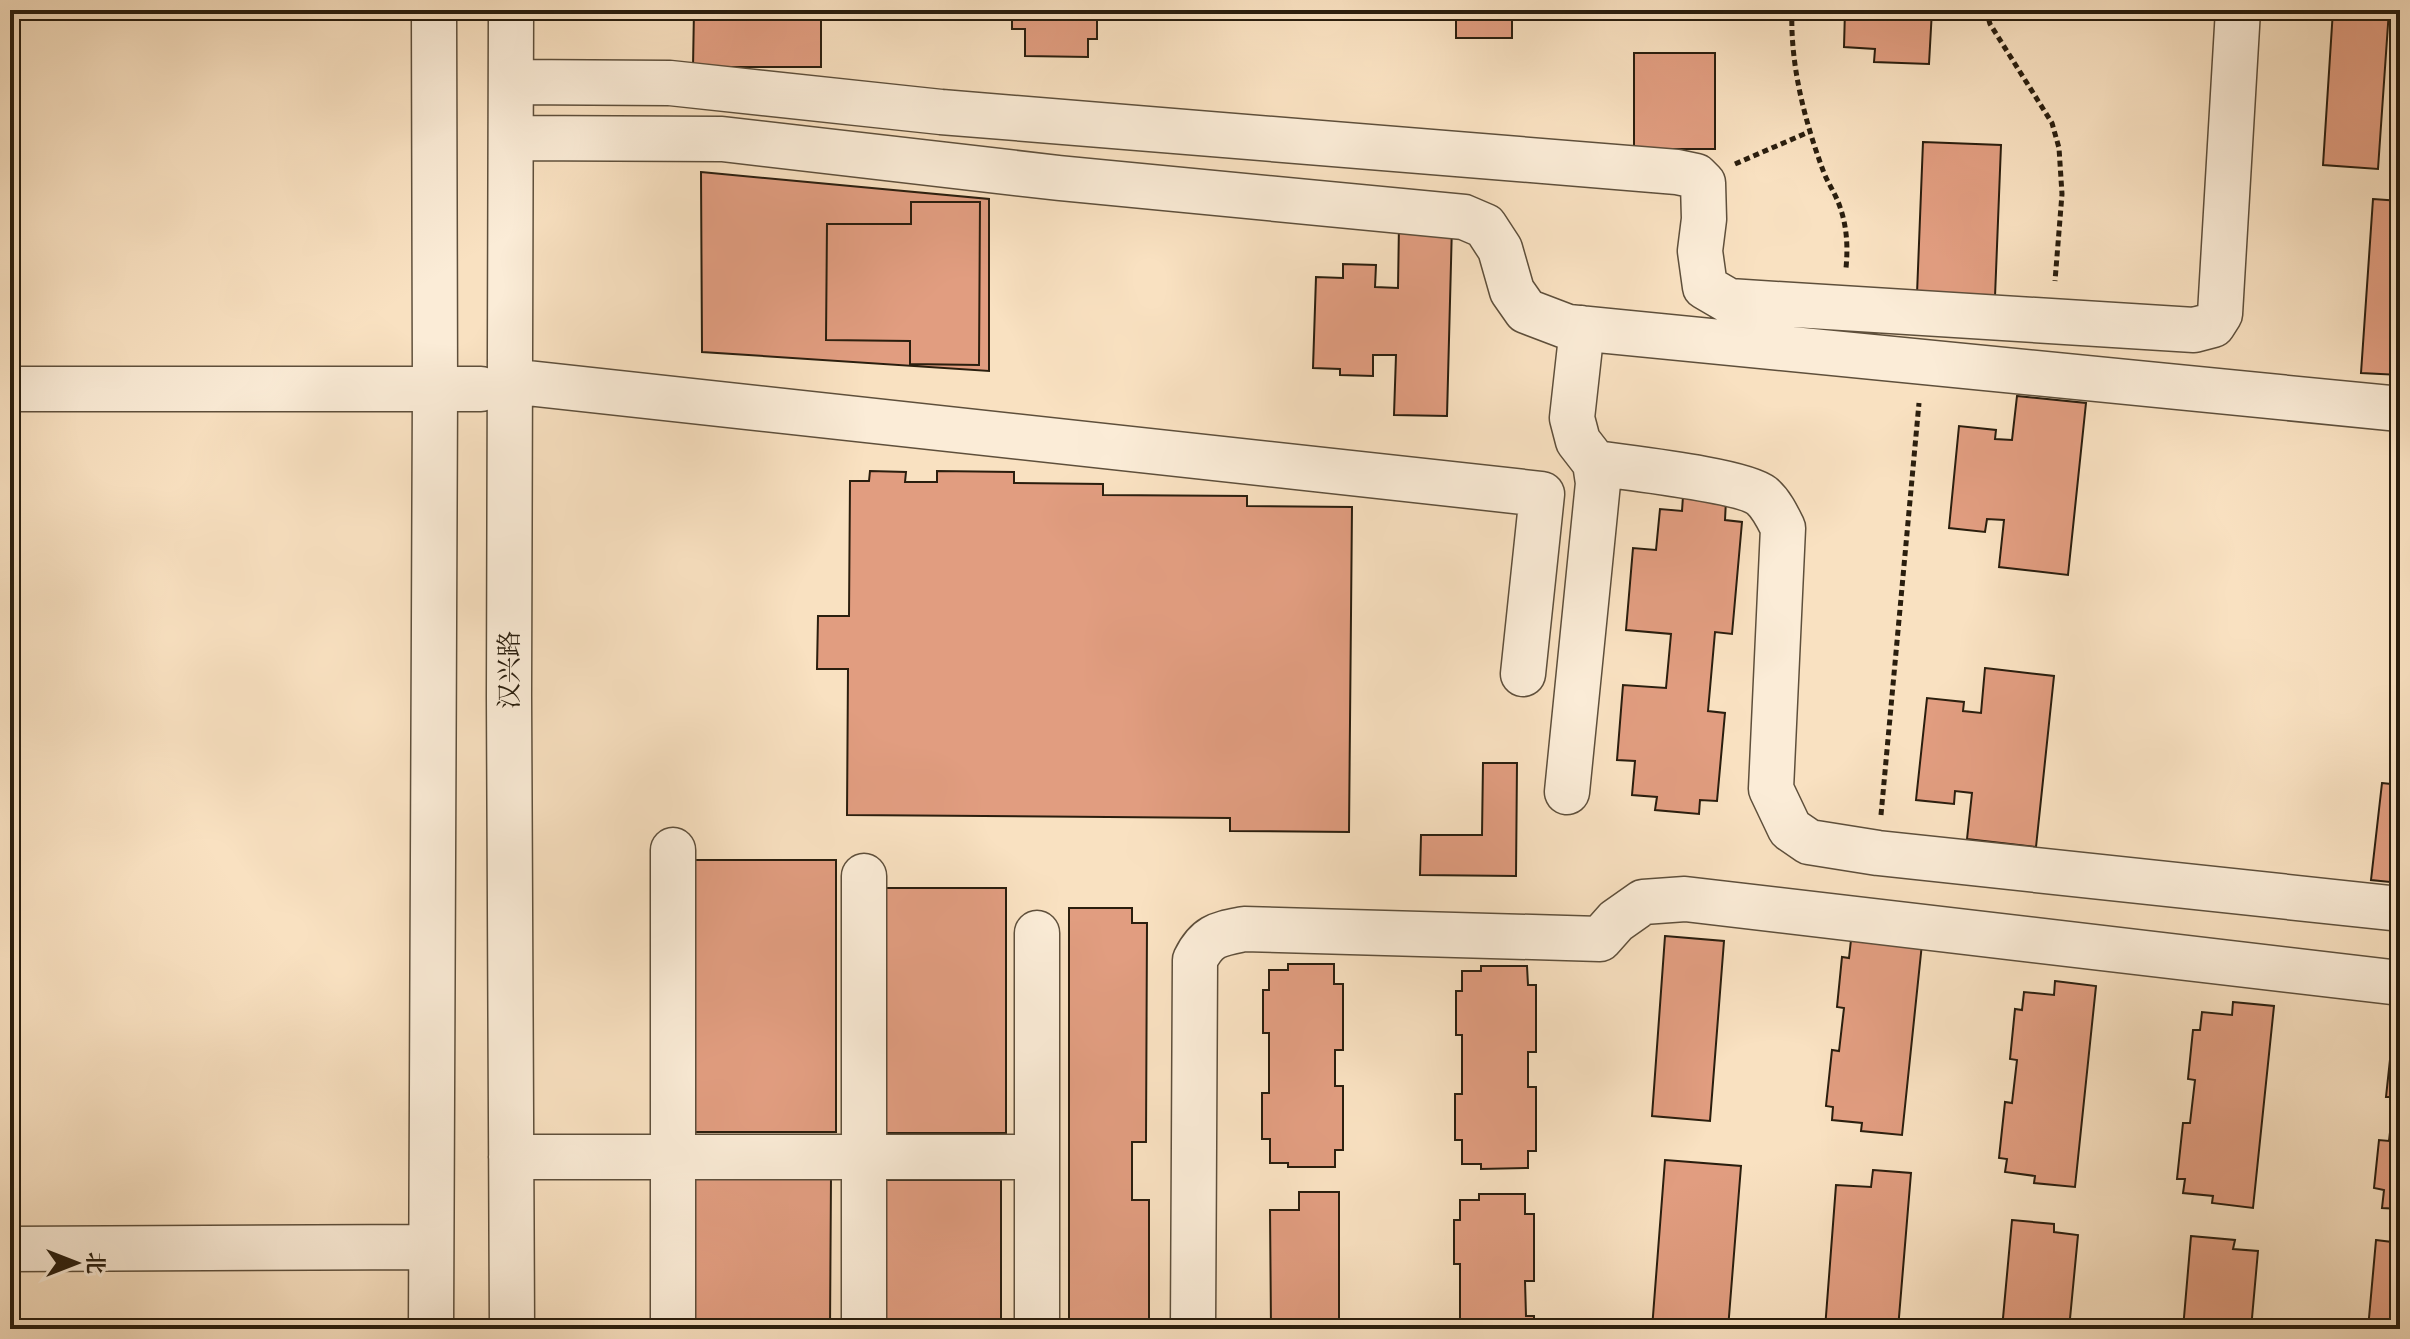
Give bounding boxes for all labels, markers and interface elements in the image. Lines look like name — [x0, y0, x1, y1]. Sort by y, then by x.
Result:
street label: 汉兴路 — [492, 631, 527, 709]
north arrow — [36, 1223, 116, 1303]
text: 北 — [80, 1252, 110, 1274]

